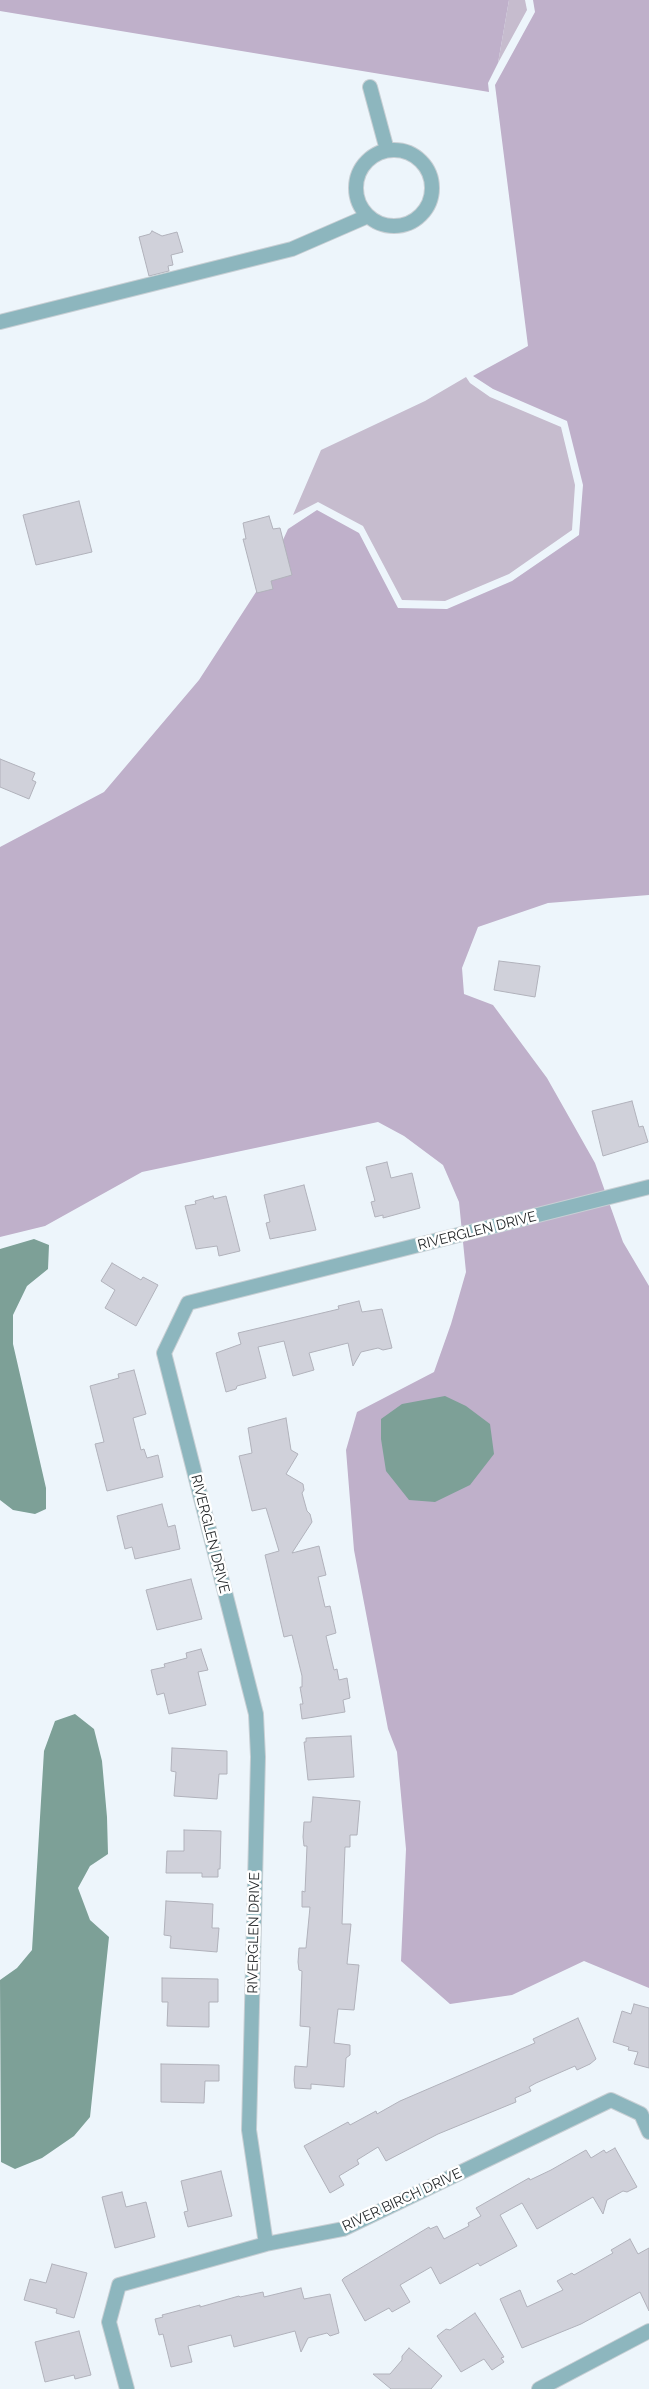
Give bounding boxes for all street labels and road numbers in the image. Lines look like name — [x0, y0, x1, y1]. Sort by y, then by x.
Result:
street label: RIVERGLEN DRIVE — [416, 1208, 538, 1254]
street label: RIVERGLEN DRIVE — [187, 1473, 233, 1595]
street label: RIVERGLEN DRIVE — [245, 1872, 263, 1994]
street label: RIVER BIRCH DRIVE — [340, 2165, 464, 2235]

